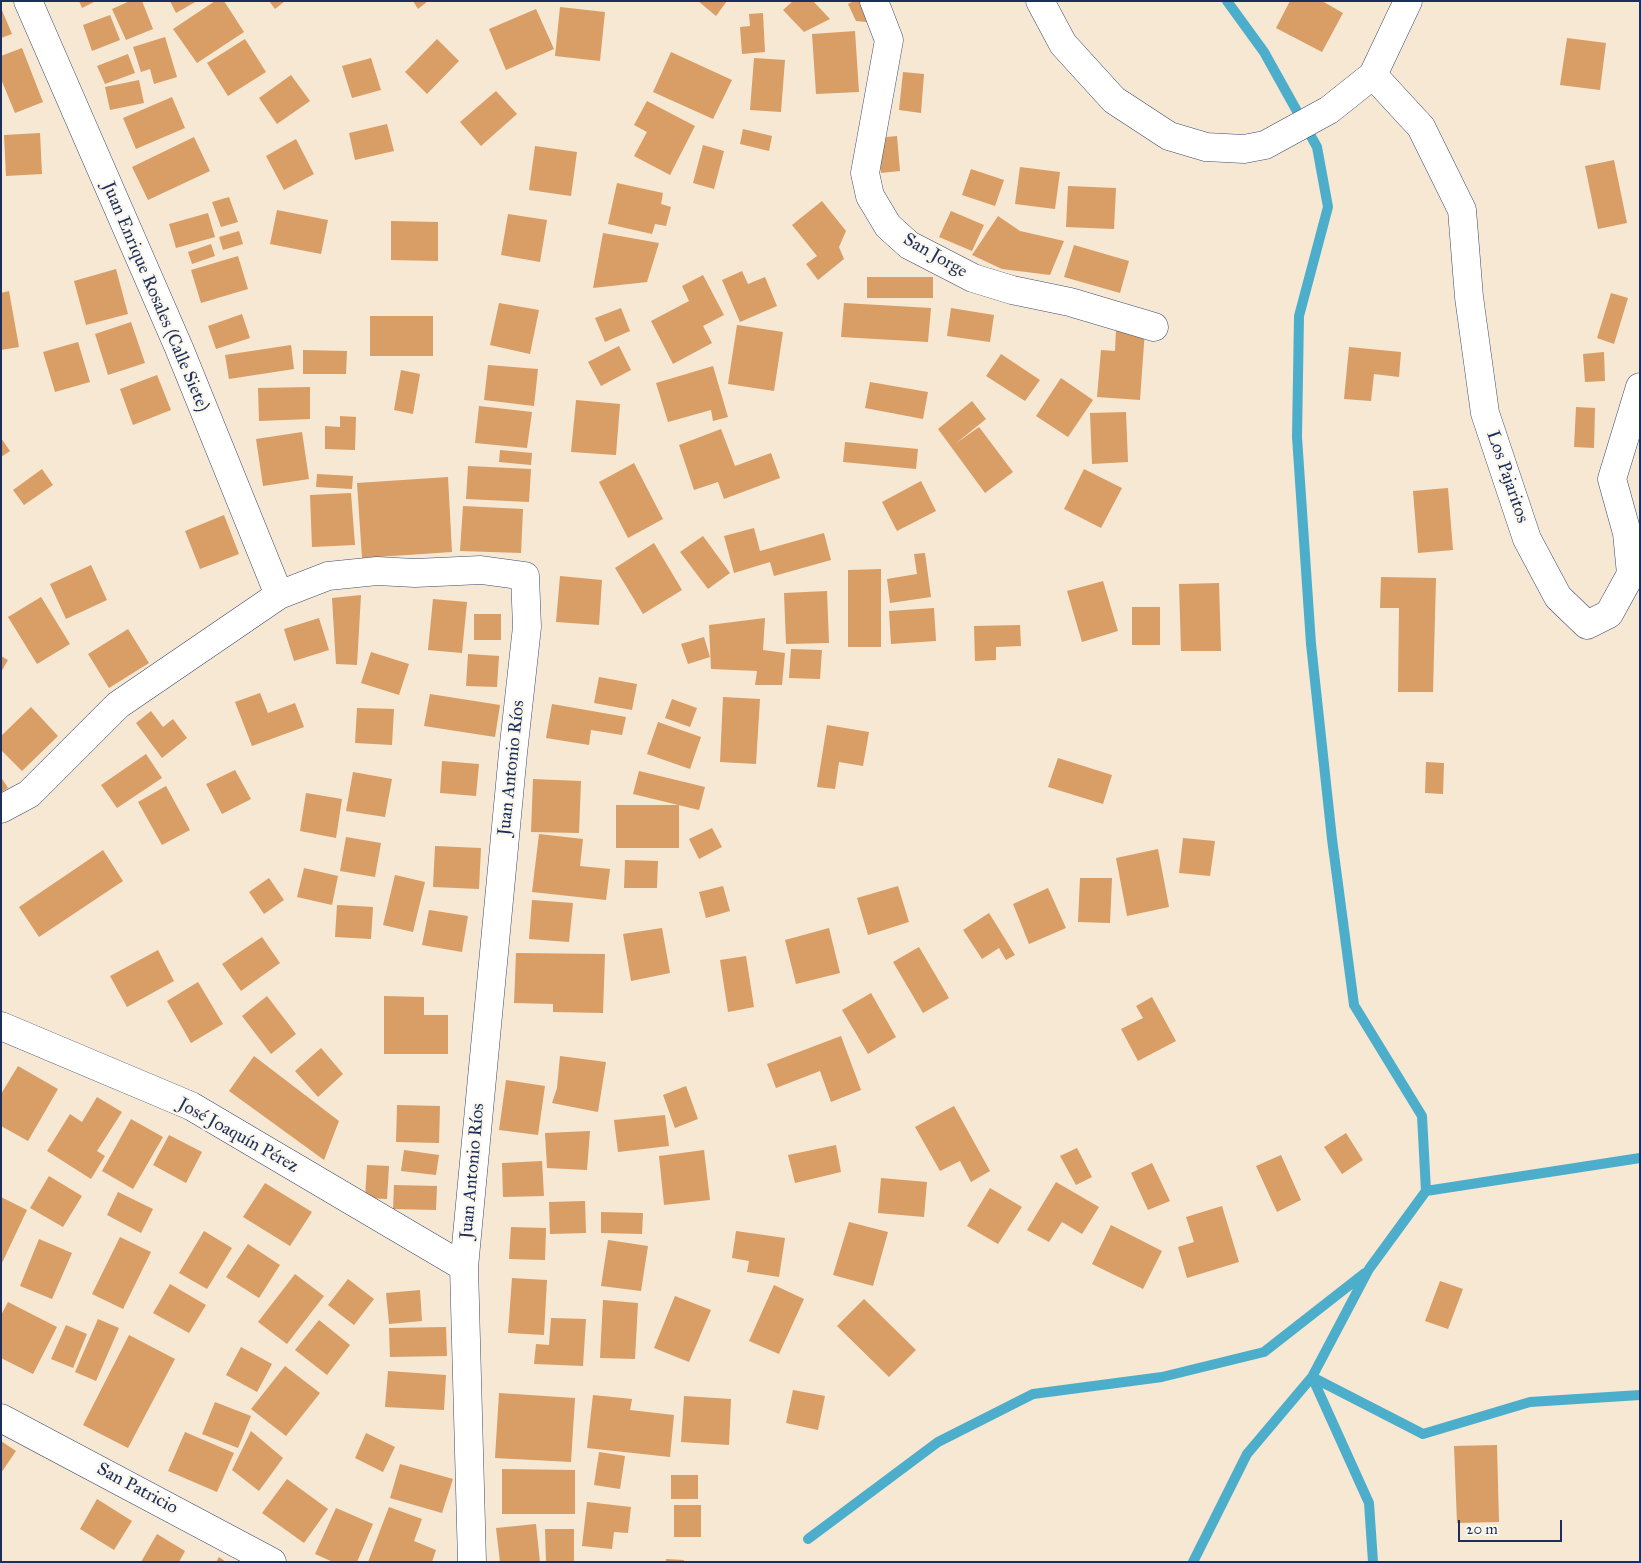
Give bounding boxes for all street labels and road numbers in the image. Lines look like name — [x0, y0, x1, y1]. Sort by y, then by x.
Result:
street label: Juan Enrique Rosales (Calle Siete) — [97, 179, 213, 415]
street label: San Jorge — [899, 229, 971, 283]
street label: Los Pajaritos — [1481, 428, 1533, 526]
street label: Juan Antonio Ríos — [494, 699, 530, 837]
street label: José Joaquín Pérez — [174, 1094, 302, 1178]
street label: Juan Antonio Ríos — [456, 1102, 490, 1240]
street label: San Patricio — [93, 1459, 181, 1519]

